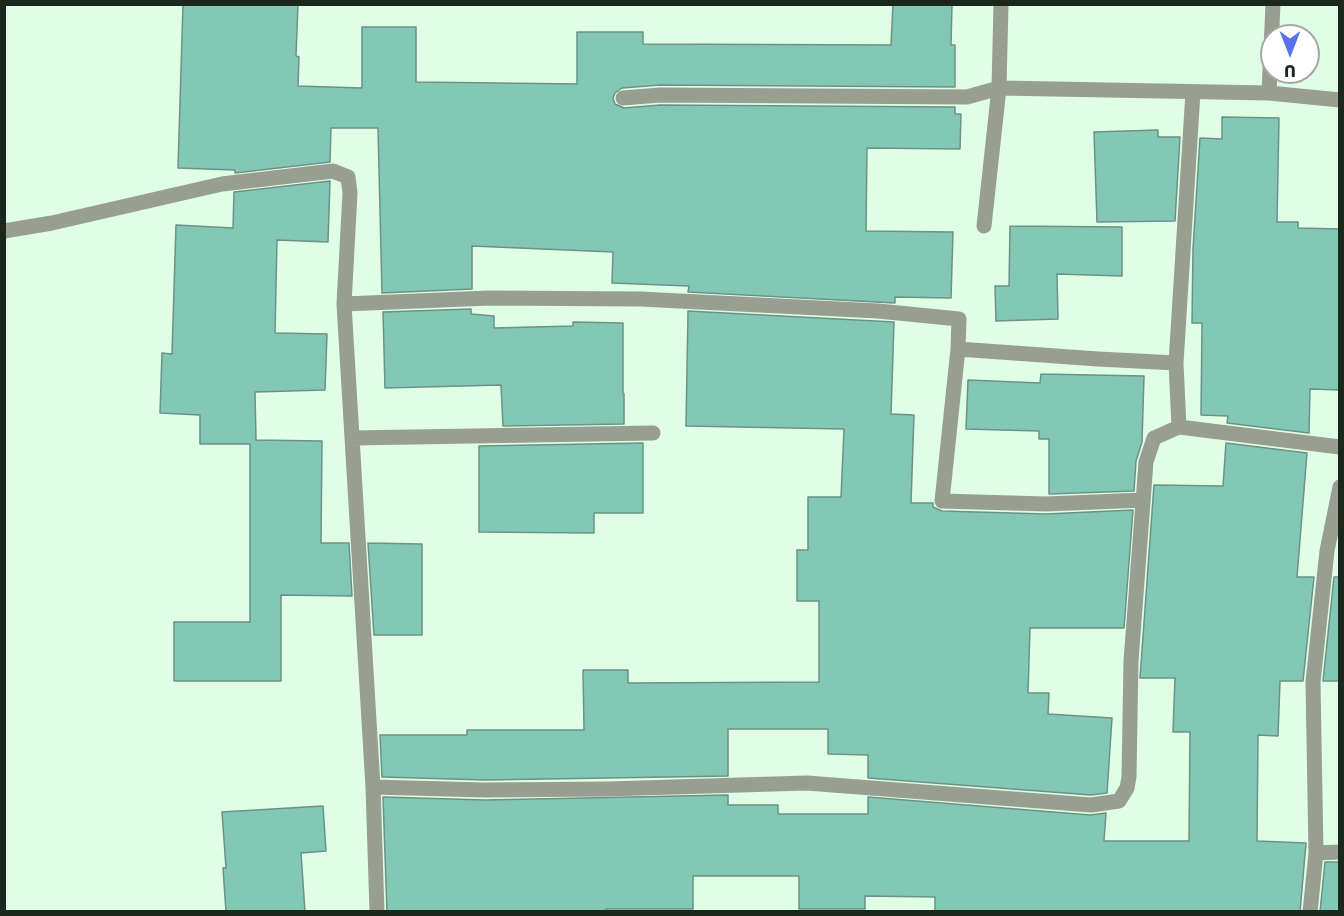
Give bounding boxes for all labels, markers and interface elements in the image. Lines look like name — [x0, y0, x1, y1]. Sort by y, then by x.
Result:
north arrow — [1260, 24, 1320, 84]
text: U — [1284, 61, 1296, 80]

